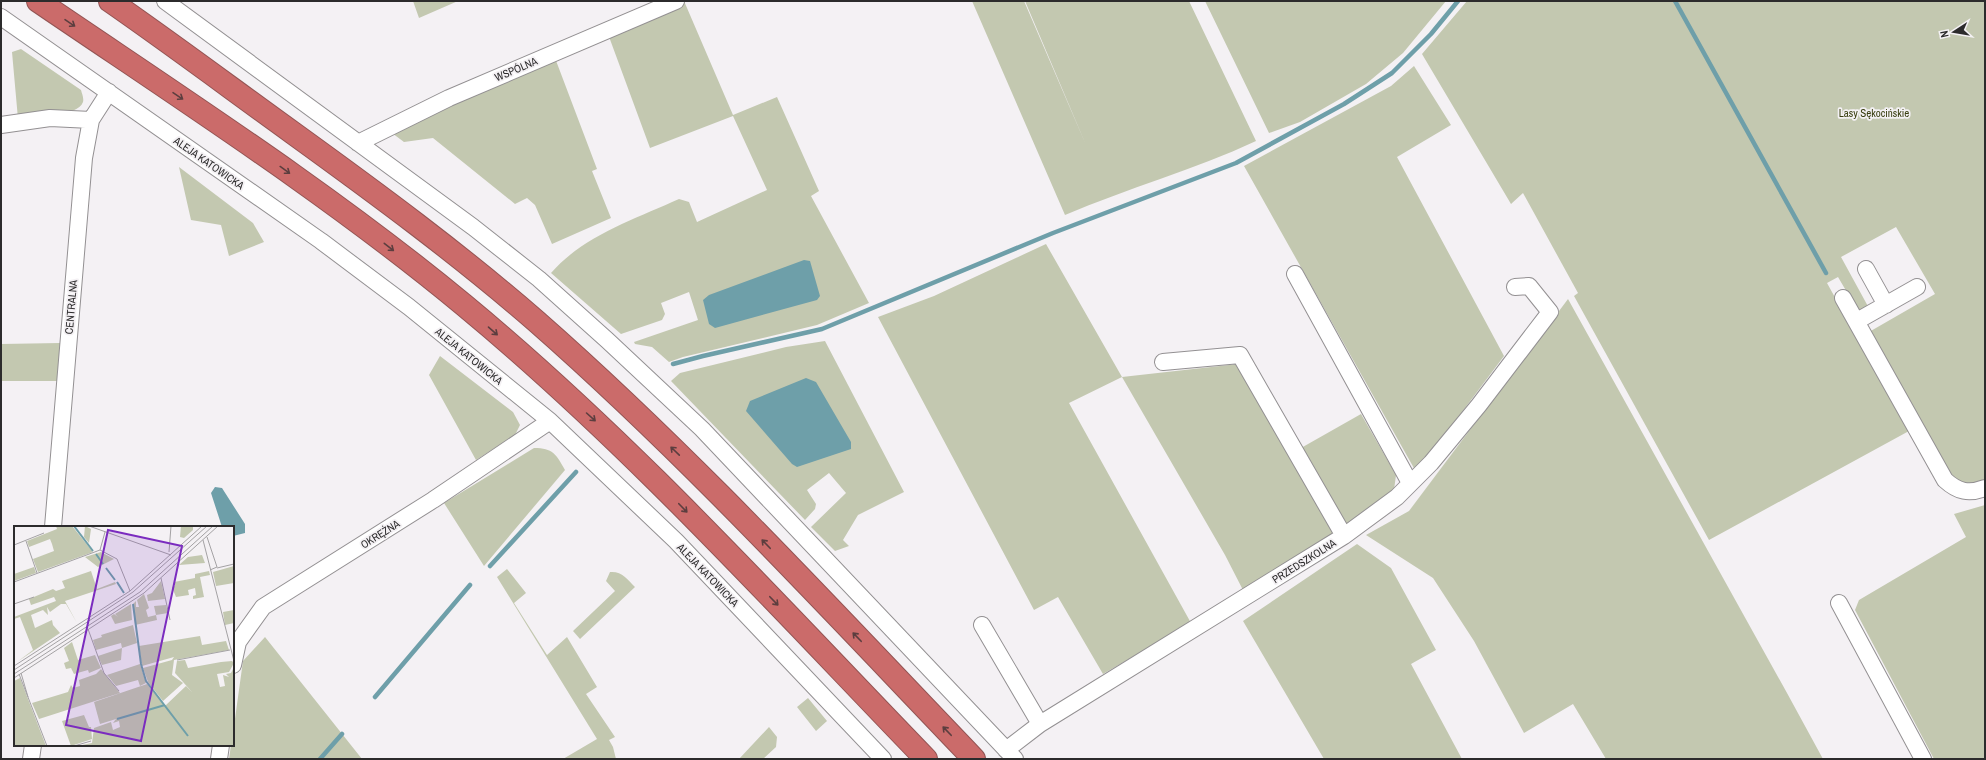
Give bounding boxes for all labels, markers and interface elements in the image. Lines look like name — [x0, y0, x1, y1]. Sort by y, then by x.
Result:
north arrow — [1934, 12, 1974, 52]
one-way arrow — [65, 19, 76, 27]
text: N — [1937, 29, 1952, 39]
street label: WSPÓLNA — [492, 53, 540, 84]
one-way arrow — [172, 92, 183, 100]
park label: Lasy Sękocińskie — [1839, 106, 1909, 120]
street label: ALEJA KATOWICKA — [170, 133, 248, 193]
one-way arrow — [279, 166, 290, 174]
one-way arrow — [384, 243, 395, 252]
street label: CENTRALNA — [62, 278, 80, 335]
street label: ALEJA KATOWICKA — [432, 324, 506, 388]
one-way arrow — [488, 326, 499, 335]
one-way arrow — [586, 412, 596, 421]
one-way arrow — [670, 446, 680, 456]
one-way arrow — [679, 503, 688, 513]
street label: OKRĘŻNA — [358, 516, 403, 551]
inset map — [14, 526, 234, 746]
street label: PRZEDSZKOLNA — [1269, 535, 1339, 586]
one-way arrow — [761, 539, 771, 549]
street label: ALEJA KATOWICKA — [673, 540, 743, 610]
one-way arrow — [769, 596, 779, 606]
one-way arrow — [852, 632, 861, 642]
one-way arrow — [942, 726, 952, 736]

